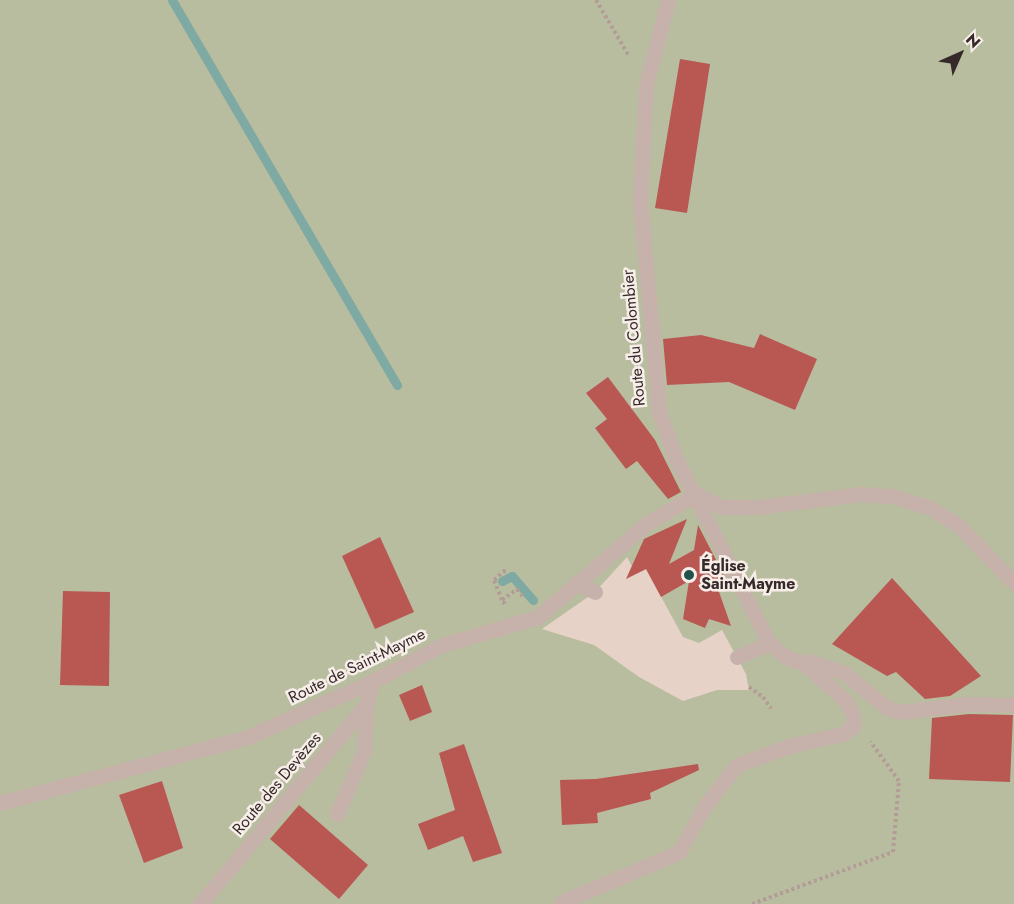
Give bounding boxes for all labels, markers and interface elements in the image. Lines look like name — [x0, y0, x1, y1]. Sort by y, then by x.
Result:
north arrow — [930, 24, 990, 84]
text: N — [960, 28, 986, 54]
street label: Route du Colombier — [618, 269, 650, 407]
place label: Église Saint-Mayme — [701, 556, 795, 594]
marker: Église Saint-Mayme — [682, 568, 696, 582]
street label: Route de Saint-Mayme — [286, 625, 428, 707]
street label: Route des Devèzes — [229, 729, 325, 839]

